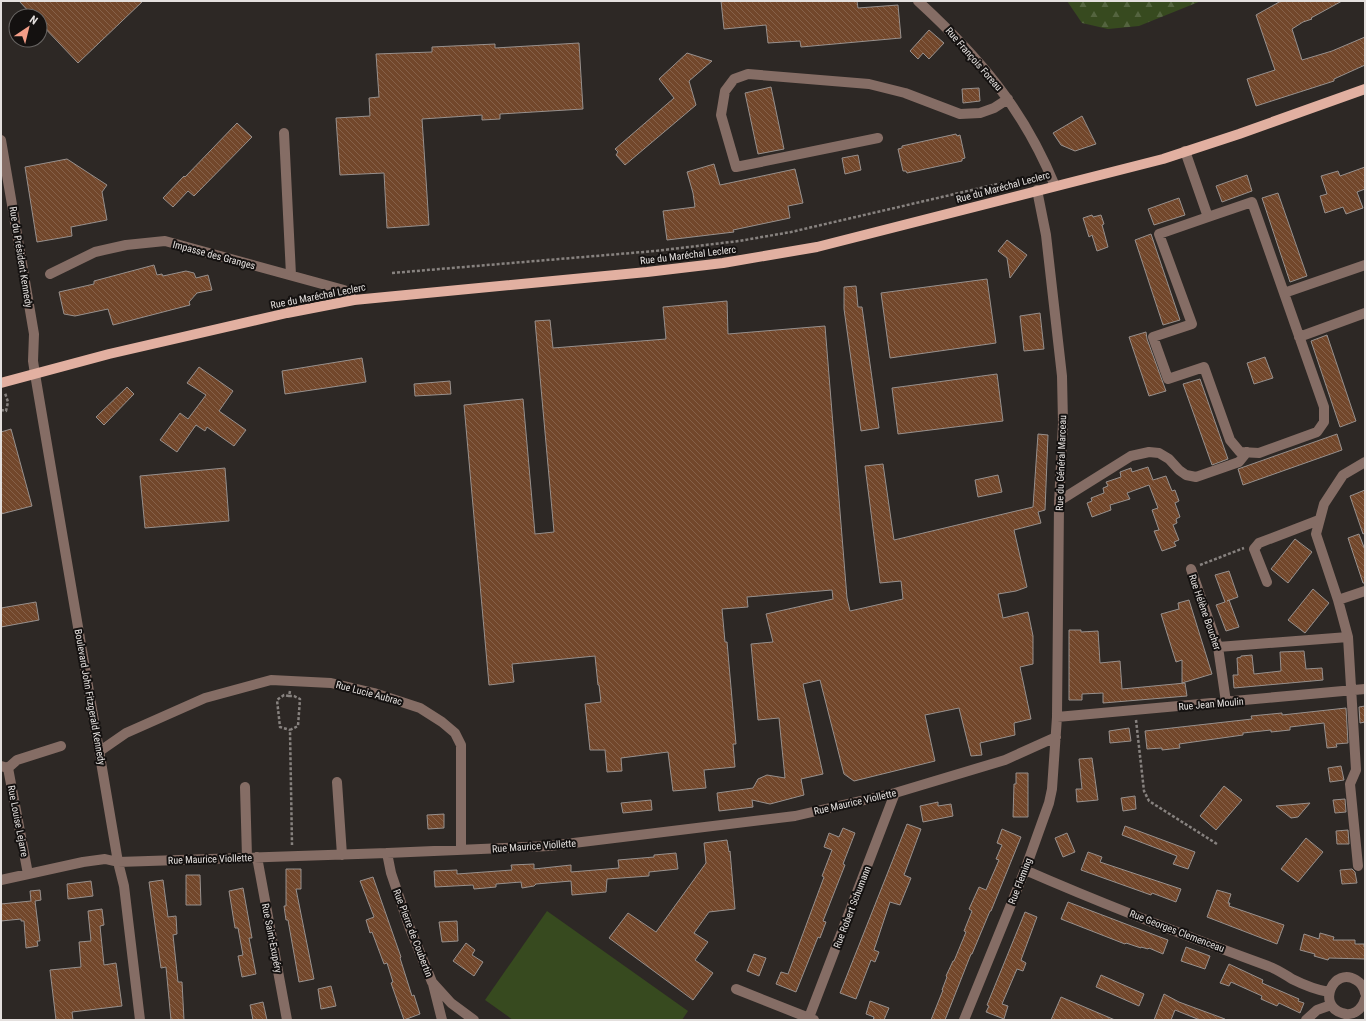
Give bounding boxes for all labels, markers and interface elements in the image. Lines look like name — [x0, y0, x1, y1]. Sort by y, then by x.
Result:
north arrow — [8, 8, 48, 48]
text: N — [27, 13, 40, 28]
street label: Rue François Foreau — [944, 25, 1005, 93]
street label: Rue du Maréchal Leclerc — [955, 169, 1051, 205]
street label: Rue du Président Kennedy — [8, 206, 34, 308]
street label: Impasse des Granges — [172, 239, 257, 271]
street label: Rue du Maréchal Leclerc — [639, 244, 737, 266]
street label: Rue du Maréchal Leclerc — [270, 281, 367, 311]
street label: Rue du Général Marceau — [1054, 415, 1068, 511]
street label: Rue Hélène Boucher — [1187, 573, 1223, 651]
street label: Boulevard John Fitzgerald Kennedy — [73, 628, 107, 766]
street label: Rue Lucie Aubrac — [335, 679, 404, 707]
street label: Rue Jean Moulin — [1178, 696, 1244, 712]
street label: Rue Louise Lejarre — [6, 784, 30, 858]
street label: Rue Maurice Viollette — [813, 787, 897, 817]
street label: Rue Maurice Viollette — [492, 838, 577, 854]
street label: Rue Maurice Viollette — [168, 852, 252, 866]
street label: Rue Fleming — [1006, 856, 1034, 906]
street label: Rue Robert Schumann — [831, 864, 873, 950]
street label: Rue Pierre de Coubertin — [391, 888, 435, 979]
street label: Rue Saint-Exupéry — [260, 902, 284, 974]
street label: Rue Georges Clemenceau — [1128, 908, 1226, 954]

